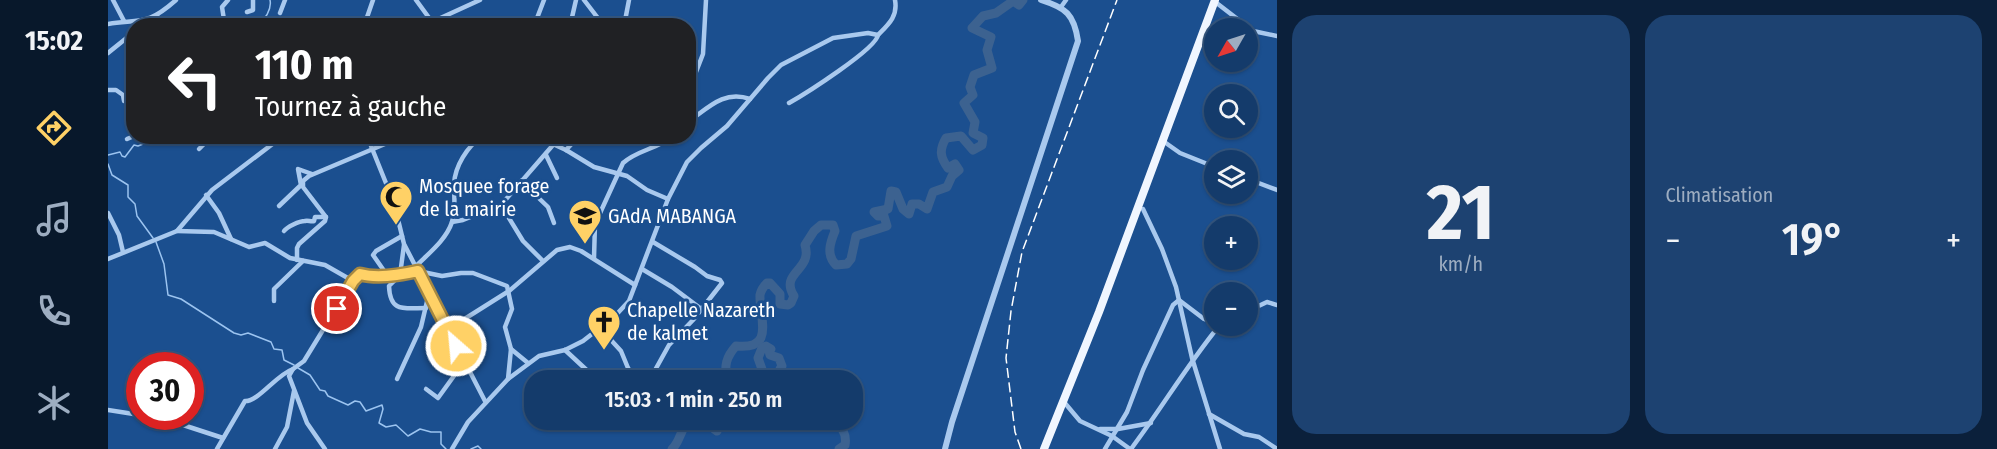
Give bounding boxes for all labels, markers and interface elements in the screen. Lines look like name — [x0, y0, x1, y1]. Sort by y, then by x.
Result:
north arrow — [1204, 18, 1258, 72]
map controls — [1204, 18, 1258, 336]
text: 15:02 — [25, 25, 83, 57]
text: 110 m — [255, 40, 354, 90]
icon: left — [156, 42, 234, 120]
button: search — [1204, 84, 1258, 138]
text: Tournez à gauche — [255, 91, 446, 123]
icon: directions — [33, 107, 75, 149]
button: layers — [1204, 150, 1258, 204]
text: 21 — [1427, 166, 1495, 260]
place label: Mosquee forage de la mairie — [419, 174, 549, 221]
mosque icon: Mosquee forage de la mairie — [378, 179, 414, 226]
text: Climatisation — [1666, 183, 1773, 207]
icon: music — [33, 198, 75, 240]
school or university icon: GAdA MABANGA — [567, 198, 603, 245]
place label: GAdA MABANGA — [608, 204, 737, 228]
text: 19° — [1782, 213, 1845, 267]
button: + — [1204, 216, 1258, 270]
text: − — [1666, 221, 1680, 261]
text: + — [1946, 221, 1961, 261]
text: km/h — [1438, 252, 1483, 276]
button: − — [1204, 282, 1258, 336]
pin — [311, 283, 362, 334]
icon: phone — [33, 290, 75, 332]
icon: arrive — [320, 292, 353, 325]
place label: Chapelle Nazareth de kalmet — [627, 298, 776, 345]
church icon: Chapelle Nazareth de kalmet — [586, 304, 622, 351]
position arrow — [424, 314, 488, 378]
speed limit sign: 30 — [126, 352, 204, 430]
icon: climate — [33, 382, 75, 424]
text: 15:03 · 1 min · 250 m — [605, 386, 782, 413]

